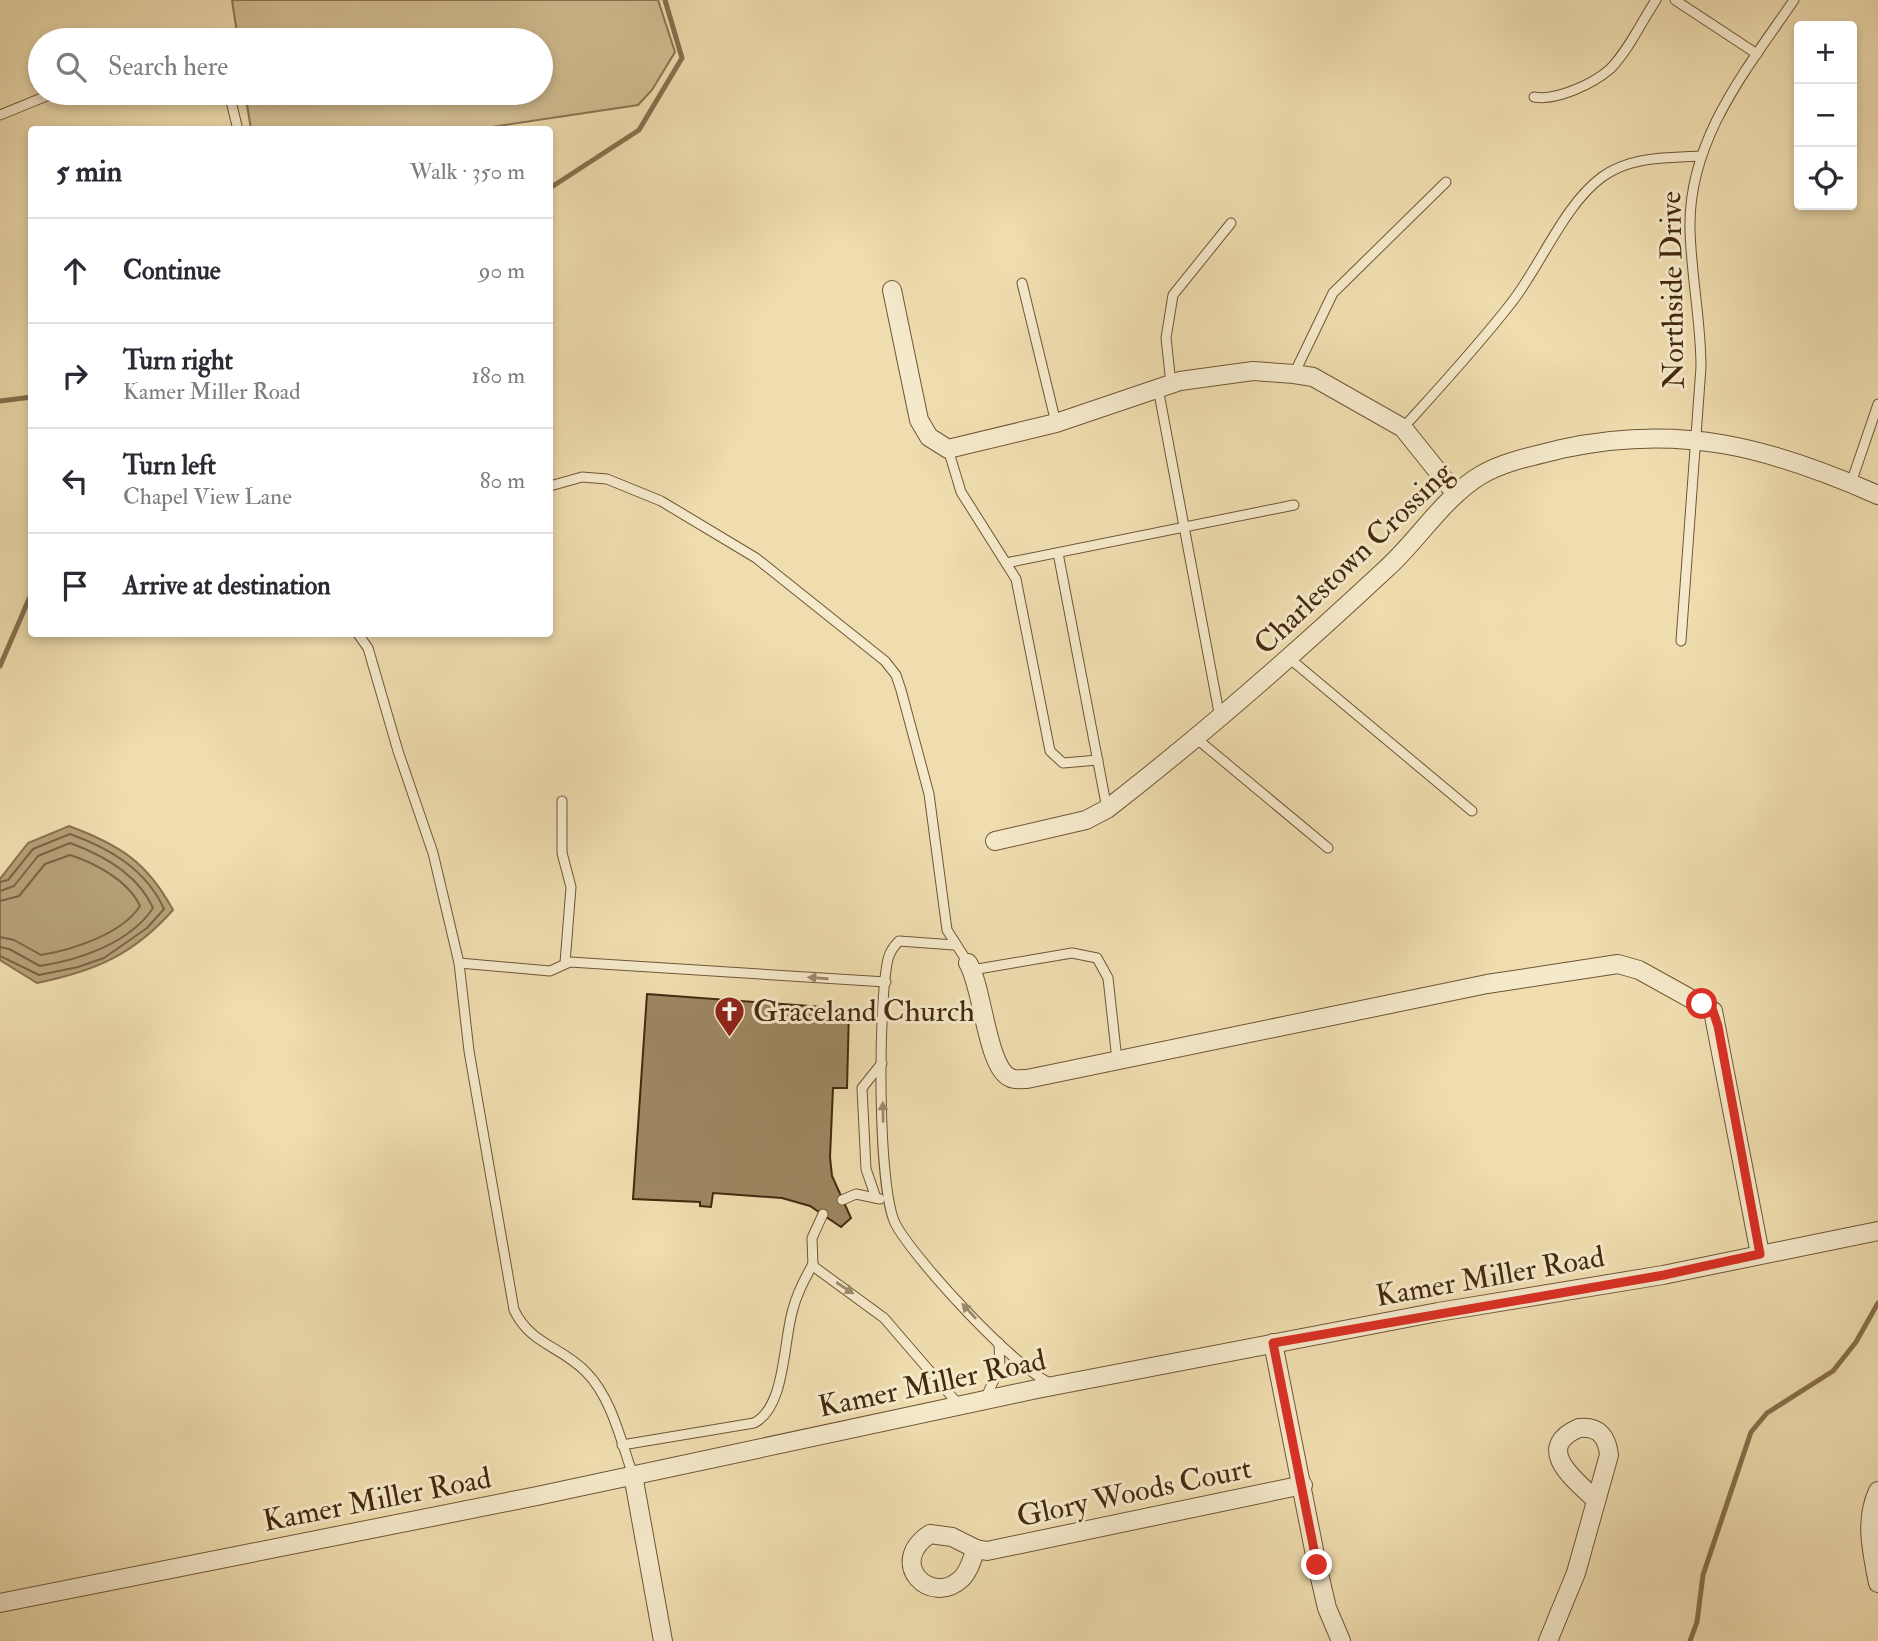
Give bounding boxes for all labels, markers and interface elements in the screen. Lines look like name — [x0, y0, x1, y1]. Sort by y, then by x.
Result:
map controls — [1794, 21, 1857, 210]
button: + — [1794, 21, 1857, 84]
search box — [28, 28, 553, 105]
icon: search — [52, 48, 90, 86]
text: Search here — [108, 51, 228, 83]
button: − — [1794, 84, 1857, 147]
button: locate — [1794, 147, 1857, 210]
text: 5 min — [56, 153, 122, 190]
text: Walk · 350 m — [410, 157, 525, 186]
street label: Northside Drive — [1652, 191, 1693, 389]
icon: ahead — [56, 252, 94, 290]
text: Continue — [123, 255, 221, 287]
text: 90 m — [479, 256, 525, 285]
text: Turn right — [123, 345, 233, 377]
icon: right — [56, 357, 94, 395]
text: 180 m — [472, 361, 525, 390]
text: Kamer Miller Road — [123, 377, 301, 406]
text: Turn left — [123, 450, 216, 482]
street label: Charlestown Crossing — [1246, 453, 1461, 663]
icon: left — [56, 462, 94, 500]
text: 80 m — [480, 466, 525, 495]
text: Chapel View Lane — [123, 482, 292, 511]
icon: arrive — [56, 567, 94, 605]
text: Arrive at destination — [123, 570, 331, 602]
one-way arrow — [806, 972, 828, 983]
route start — [1686, 988, 1717, 1019]
place label: Graceland Church — [753, 993, 975, 1030]
church icon: Graceland Church — [713, 994, 747, 1038]
one-way arrow — [877, 1101, 889, 1123]
street label: Kamer Miller Road — [1373, 1238, 1608, 1315]
one-way arrow — [835, 1281, 854, 1294]
one-way arrow — [961, 1303, 977, 1320]
street label: Kamer Miller Road — [815, 1341, 1049, 1426]
street label: Glory Woods Court — [1013, 1450, 1255, 1535]
street label: Kamer Miller Road — [260, 1459, 494, 1540]
route end — [1301, 1549, 1332, 1580]

